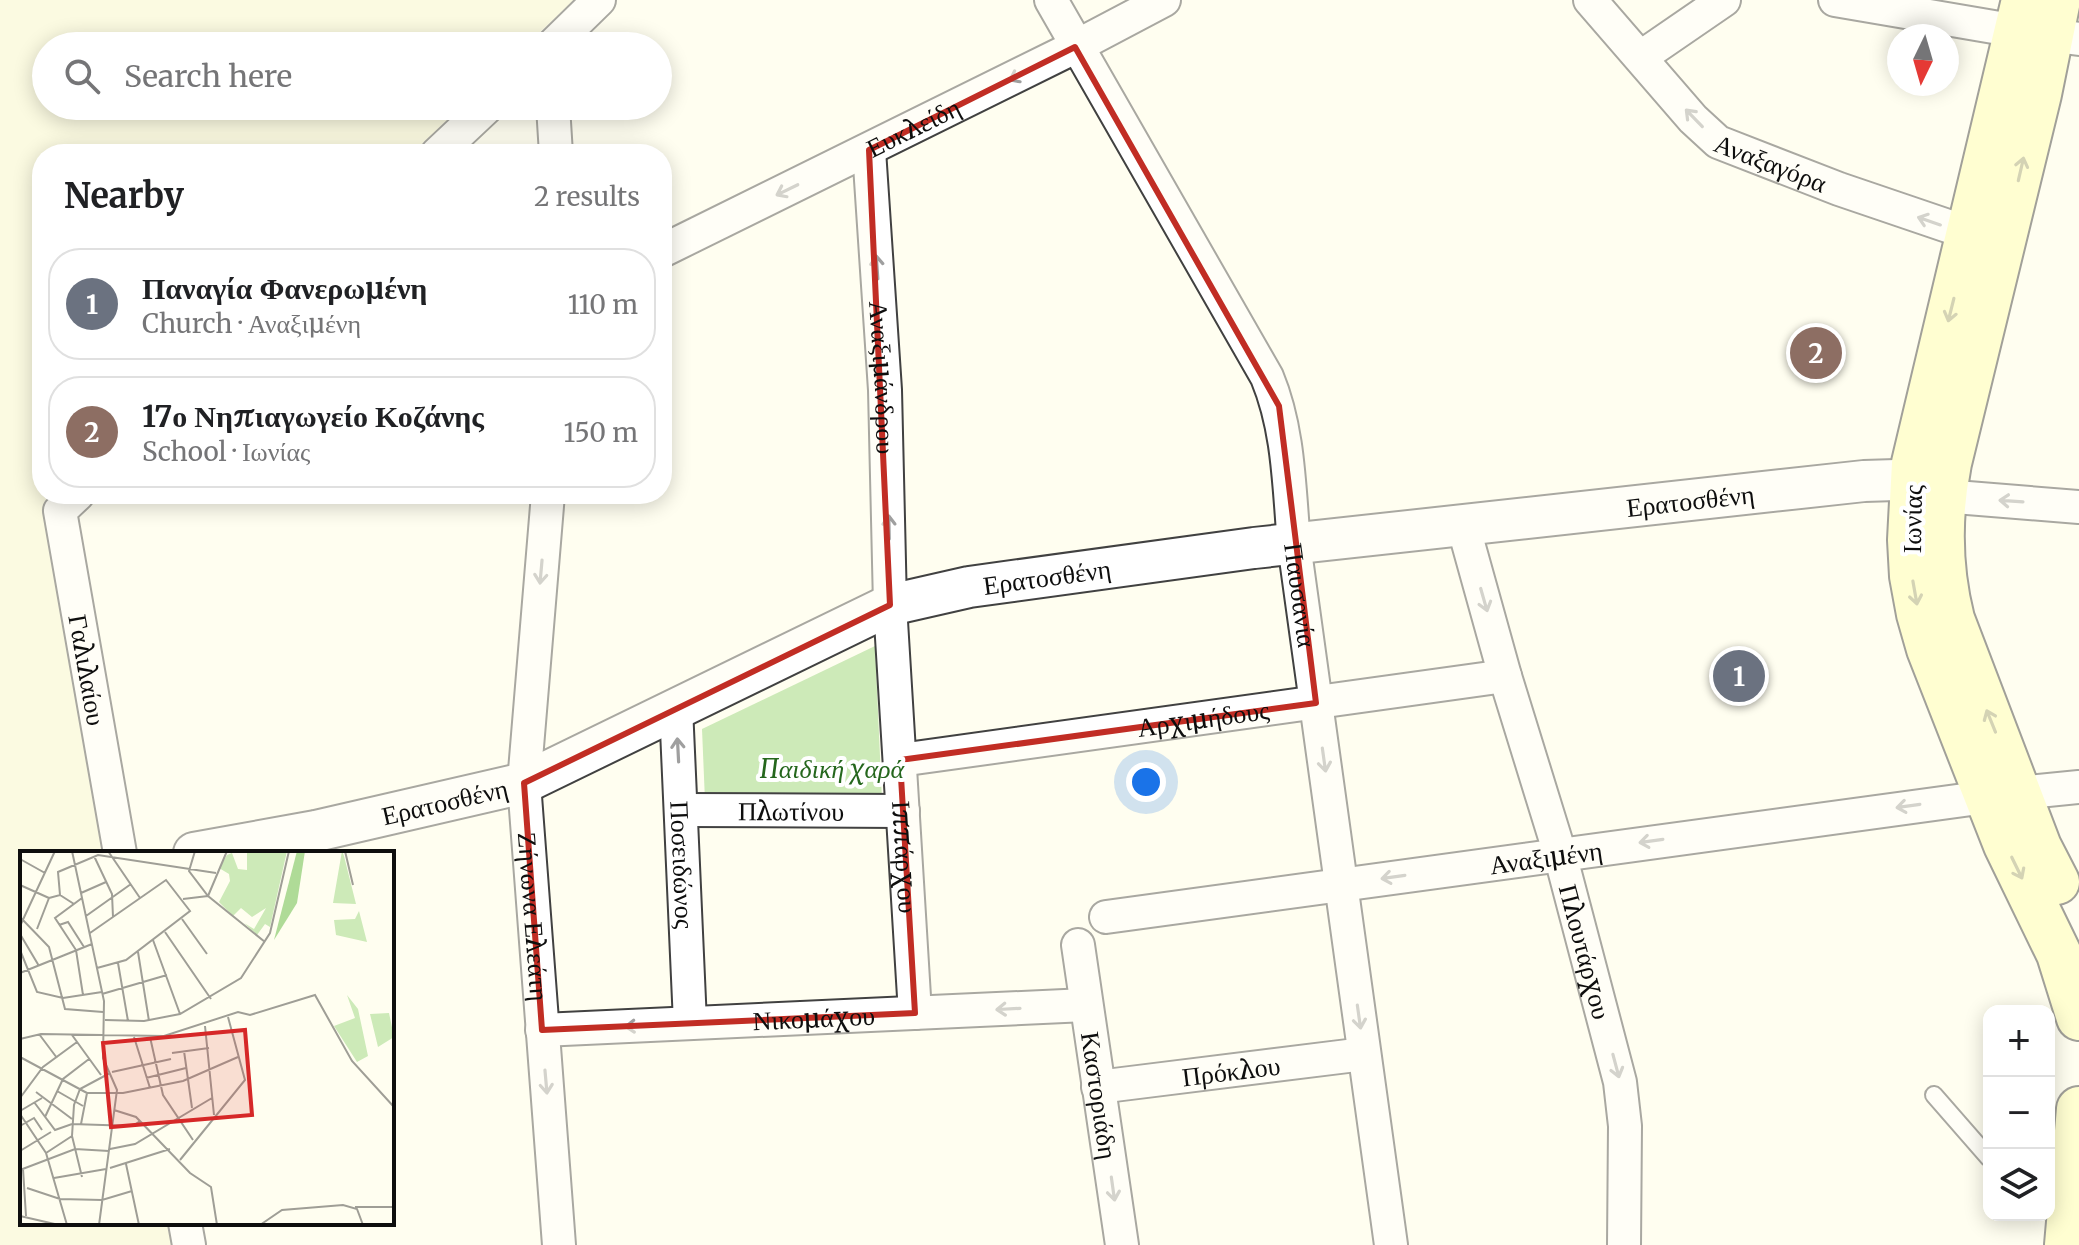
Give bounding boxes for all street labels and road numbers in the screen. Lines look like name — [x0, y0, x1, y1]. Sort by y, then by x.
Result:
street label: Ευκλείδη — [861, 90, 966, 164]
street label: Αναξαγόρα — [1710, 126, 1832, 199]
street label: Αναξιμάνδρου — [863, 300, 903, 455]
street label: Ερατοσθένη — [1624, 477, 1756, 524]
street label: Ιωνίας — [1895, 484, 1929, 554]
street label: Παυσανία — [1278, 541, 1325, 650]
street label: Ερατοσθένη — [981, 551, 1113, 601]
street label: Γαλιλαίου — [62, 612, 114, 728]
street label: Αρχιμήδους — [1135, 692, 1272, 743]
street label: Ερατοσθένη — [378, 771, 511, 832]
street label: Πλωτίνου — [738, 794, 844, 827]
street label: Ποσειδώνος — [664, 800, 702, 930]
street label: Ιππάρχου — [886, 800, 925, 914]
street label: Ζήνωνα Ελεάτη — [511, 831, 557, 1002]
street label: Αναξιμένη — [1488, 833, 1604, 881]
street label: Πλουτάρχου — [1552, 881, 1619, 1023]
street label: Νικομάχου — [752, 998, 876, 1037]
street label: Καστοριάδη — [1074, 1029, 1126, 1161]
street label: Πρόκλου — [1180, 1048, 1282, 1093]

